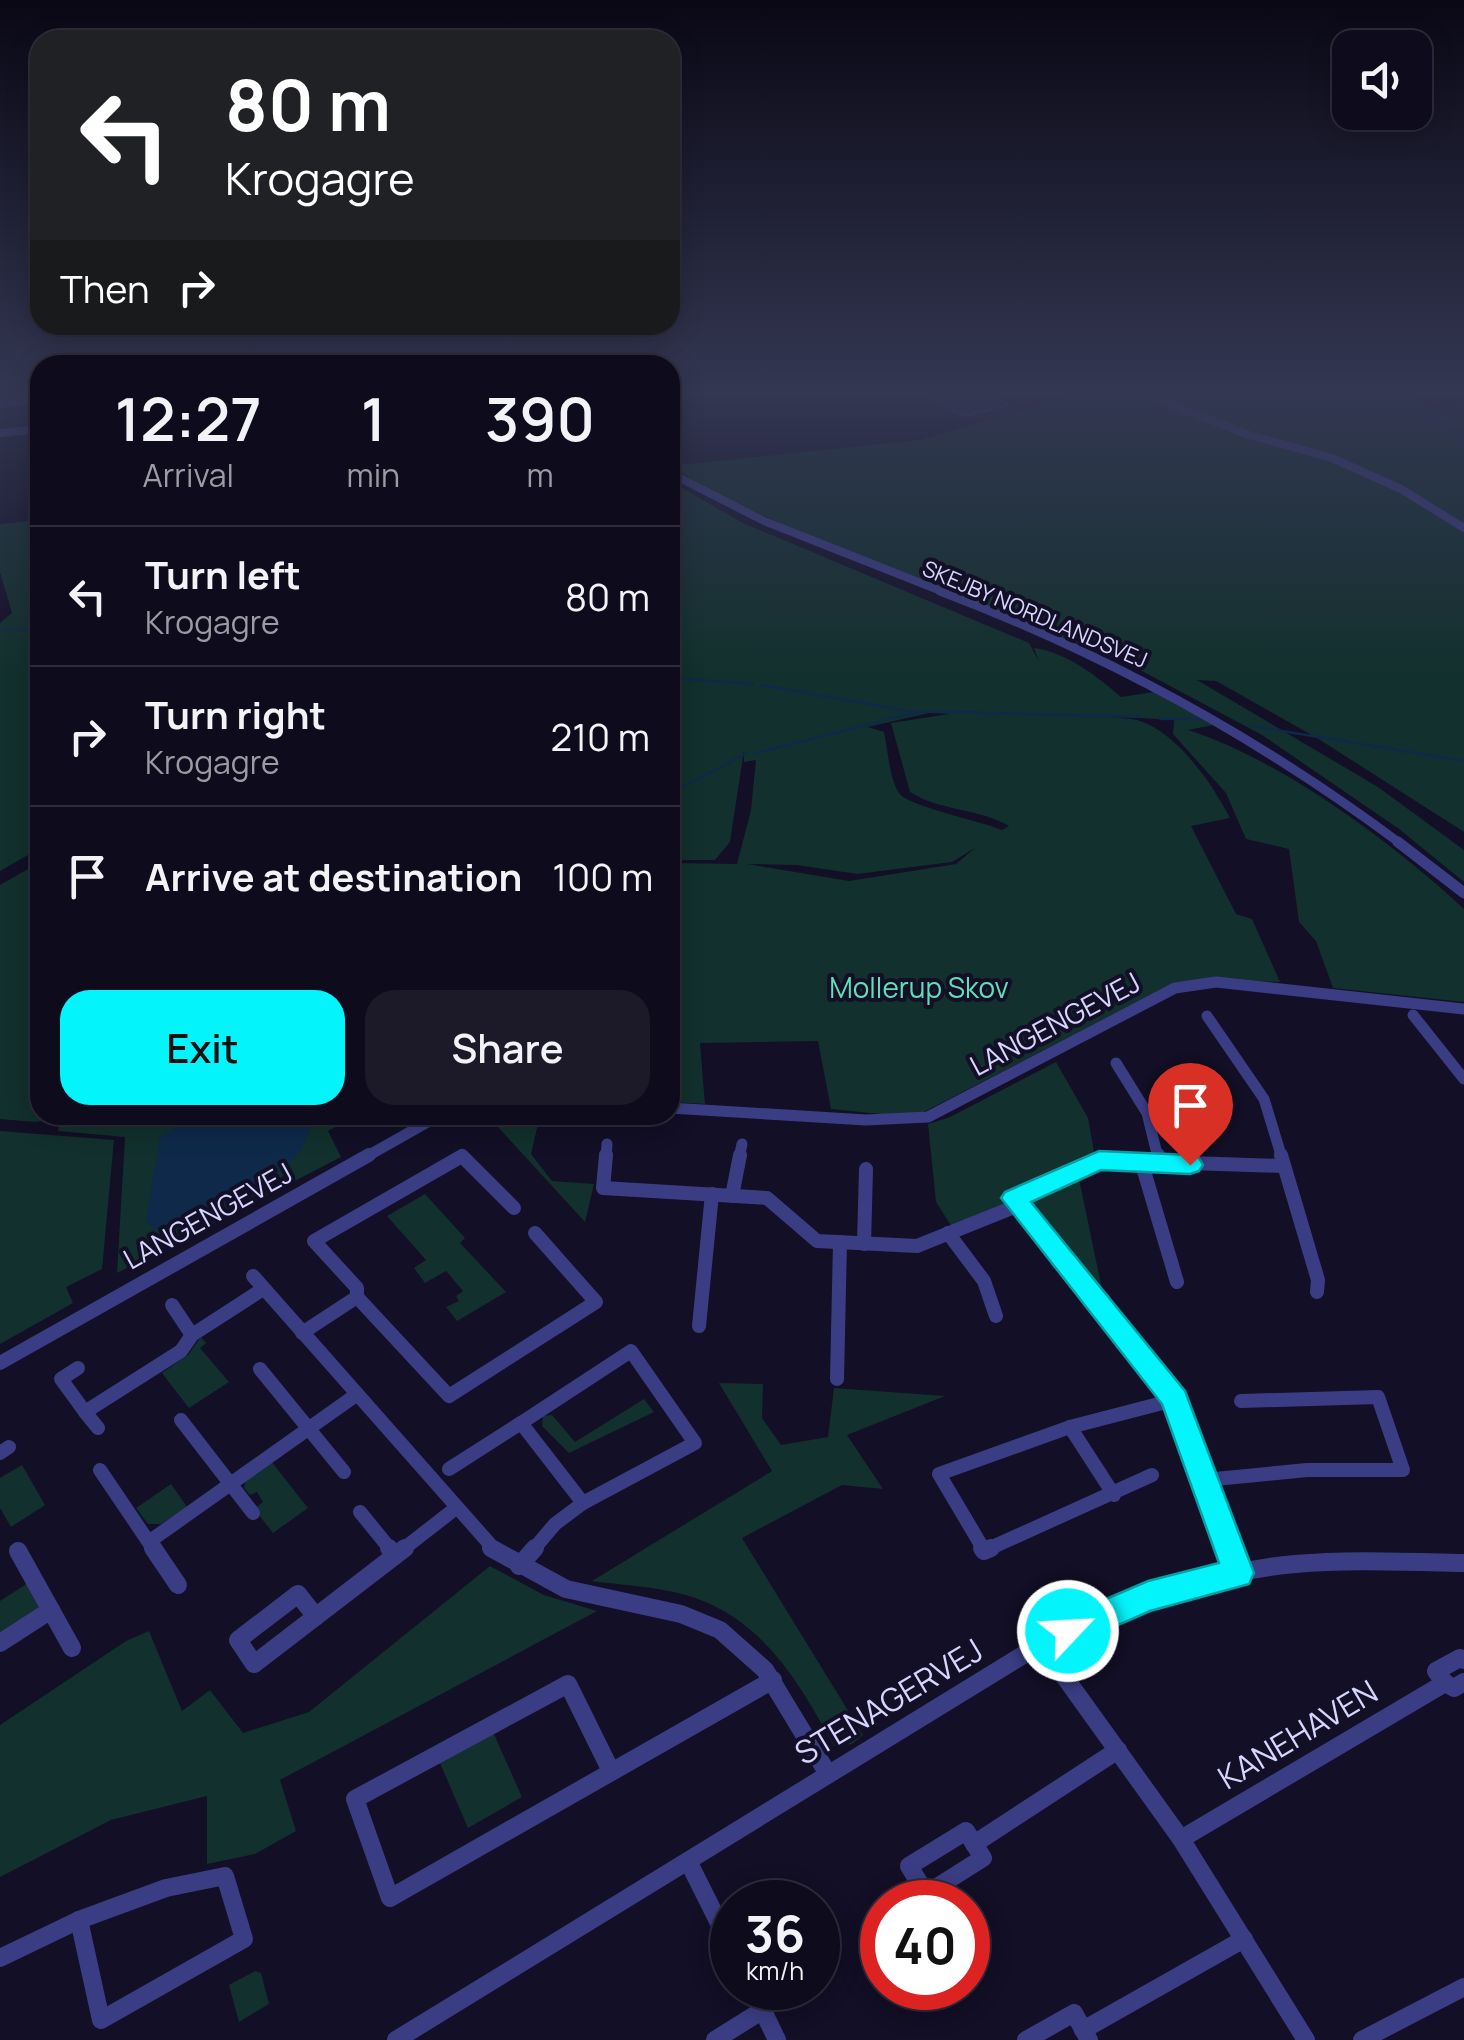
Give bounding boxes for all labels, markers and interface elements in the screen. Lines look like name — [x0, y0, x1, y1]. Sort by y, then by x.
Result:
map controls — [1332, 30, 1432, 130]
button: sound — [1332, 30, 1432, 130]
text: 80 m — [225, 56, 391, 152]
icon: left — [60, 70, 190, 200]
text: Krogagre — [225, 147, 414, 209]
icon: right — [169, 260, 224, 315]
text: Then — [60, 262, 149, 314]
text: 12:27 — [115, 377, 262, 459]
text: 1 — [361, 377, 386, 459]
text: 390 — [485, 377, 595, 459]
text: Arrival — [143, 453, 234, 497]
text: min — [347, 453, 400, 497]
text: m — [526, 453, 554, 497]
text: Turn left — [145, 548, 301, 600]
street label: SKEJBY NORDLANDSVEJ — [918, 553, 1152, 675]
icon: left — [60, 569, 115, 624]
text: 80 m — [565, 570, 650, 622]
text: Krogagre — [145, 600, 280, 644]
text: Turn right — [145, 688, 326, 740]
icon: right — [60, 709, 115, 764]
text: 210 m — [551, 710, 650, 762]
text: Krogagre — [145, 740, 280, 784]
icon: arrive — [60, 849, 115, 904]
text: Arrive at destination — [145, 850, 522, 902]
text: 100 m — [552, 850, 653, 902]
street label: LANGENGEVEJ — [963, 962, 1146, 1084]
park label: Mollerup Skov — [829, 968, 1009, 1006]
button: Exit — [60, 990, 345, 1105]
button: Share — [365, 990, 650, 1105]
pin — [1148, 1063, 1233, 1166]
icon: arrive — [1163, 1078, 1218, 1133]
street label: LANGENGEVEJ — [116, 1153, 299, 1277]
position arrow — [1016, 1579, 1120, 1683]
street label: STENAGERVEJ — [786, 1628, 991, 1775]
street label: KANEHAVEN — [1210, 1669, 1385, 1799]
speed limit sign: 40 — [860, 1880, 990, 2010]
text: 36 — [745, 1899, 805, 1967]
text: km/h — [746, 1953, 804, 1988]

